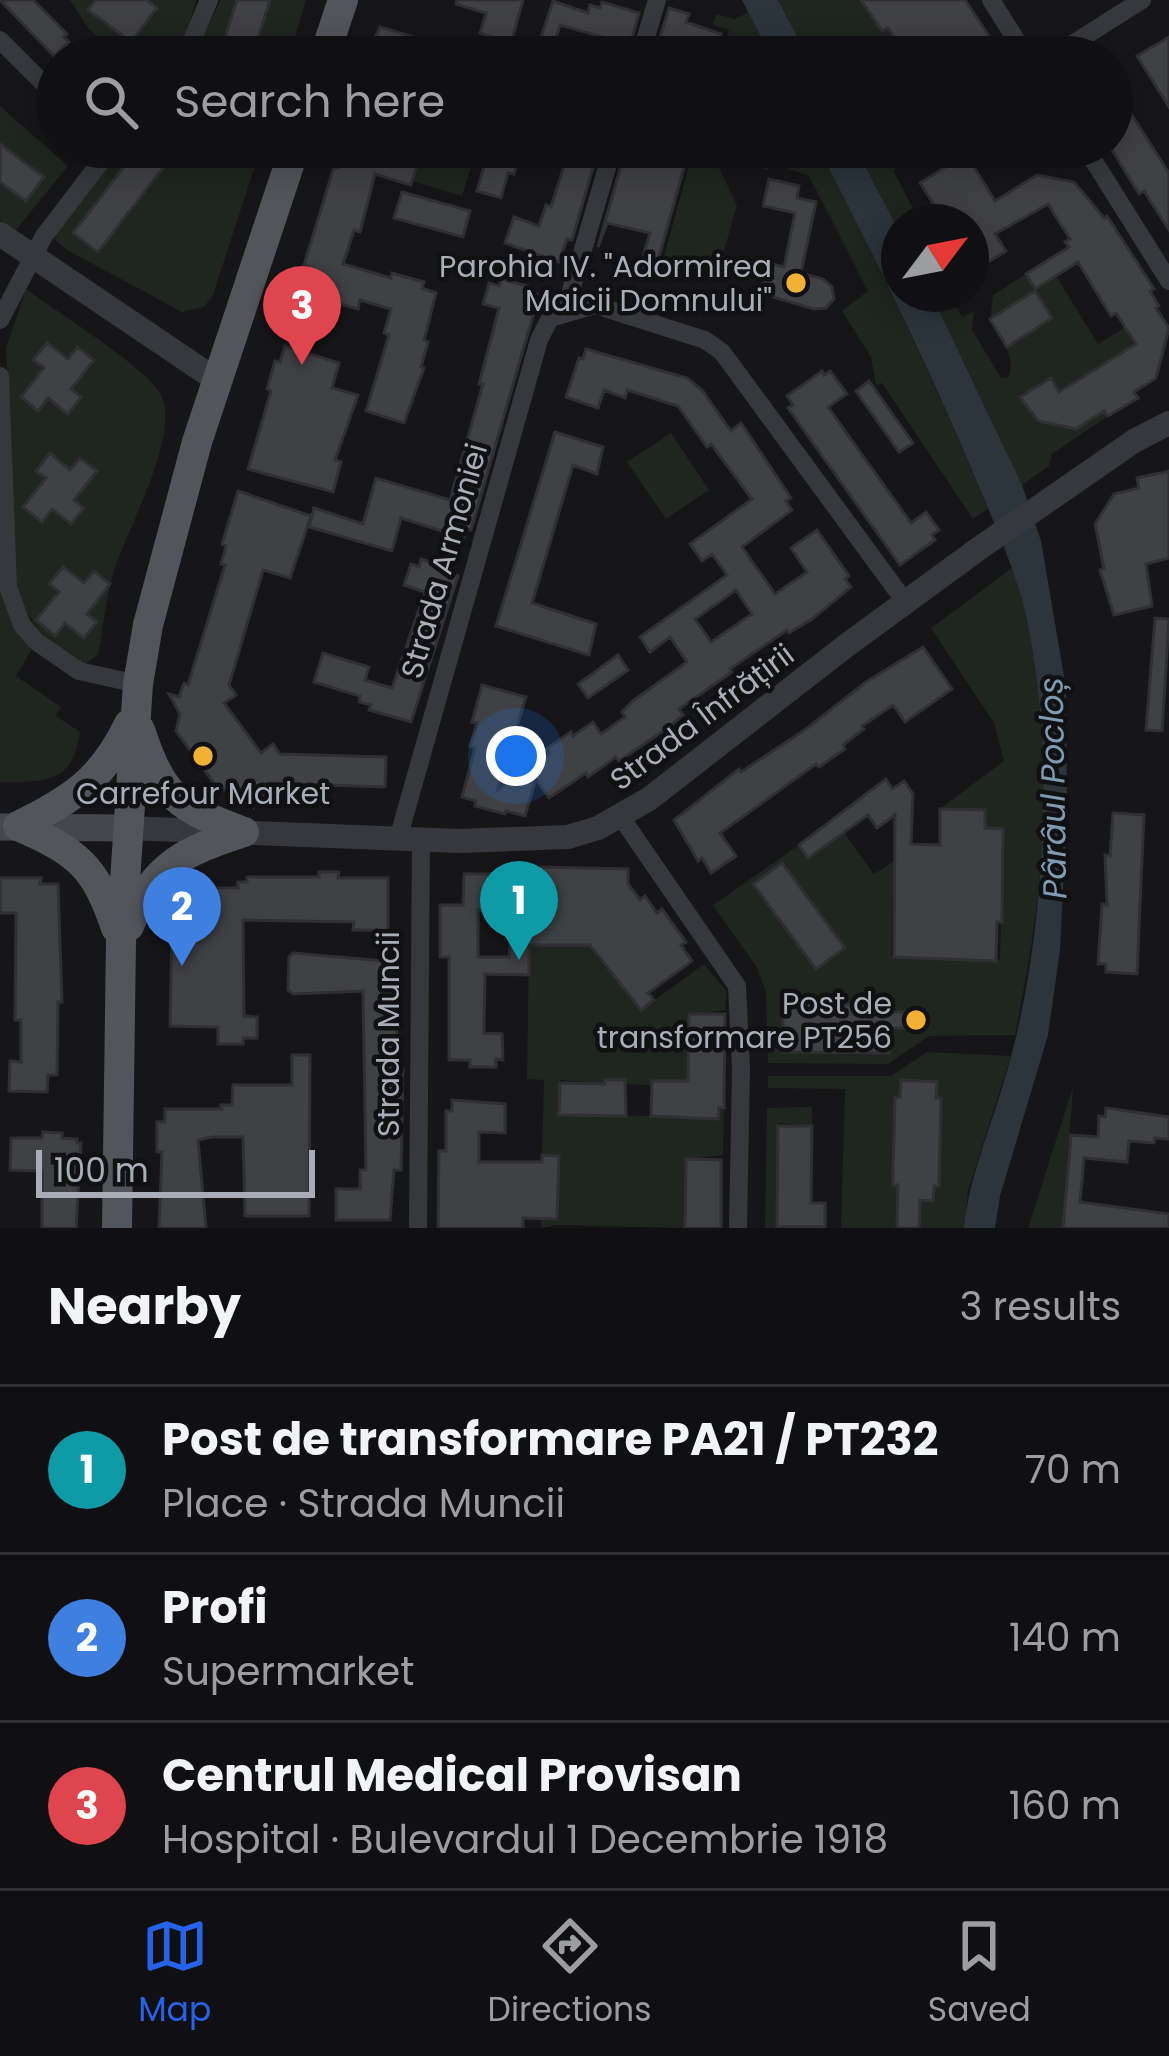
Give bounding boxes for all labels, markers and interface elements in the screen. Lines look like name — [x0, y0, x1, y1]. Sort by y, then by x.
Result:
search box — [36, 36, 1133, 168]
icon: search — [78, 69, 144, 135]
text: Search here — [174, 70, 445, 133]
north arrow — [881, 204, 989, 312]
place label: Parohia IV. "Adormirea Maicii Domnului" — [439, 245, 772, 322]
pin: 3 — [263, 266, 341, 365]
marker: Parohia IV. "Adormirea Maicii Domnului" — [783, 270, 809, 296]
street label: Strada Armoniei — [390, 438, 498, 684]
street label: Strada Înfrățirii — [601, 633, 803, 801]
water label: Pârâul Pocloș — [1028, 677, 1078, 899]
your location — [486, 726, 546, 786]
marker: Carrefour Market — [190, 743, 216, 769]
place label: Carrefour Market — [76, 772, 330, 815]
pin: 1 — [480, 861, 558, 960]
pin: 2 — [143, 867, 221, 966]
street label: Strada Muncii — [367, 931, 410, 1137]
place label: Post de transformare PT256 — [597, 982, 892, 1059]
marker: Post de transformare PT256 — [903, 1007, 929, 1033]
scale bar — [36, 1144, 315, 1197]
text: 100 m — [54, 1147, 149, 1194]
text: Nearby — [48, 1270, 241, 1342]
text: 3 results — [959, 1279, 1121, 1334]
text: Post de transformare PA21 / PT232 — [162, 1408, 938, 1471]
text: 1 — [80, 1442, 94, 1497]
text: 70 m — [1025, 1442, 1121, 1497]
text: Place · Strada Muncii — [162, 1476, 565, 1531]
text: Profi — [162, 1576, 267, 1639]
text: 2 — [76, 1610, 98, 1665]
text: 140 m — [1009, 1610, 1121, 1665]
text: Supermarket — [162, 1644, 415, 1699]
text: Centrul Medical Provisan — [162, 1744, 742, 1807]
text: 3 — [75, 1778, 99, 1833]
text: 160 m — [1009, 1778, 1121, 1833]
text: Hospital · Bulevardul 1 Decembrie 1918 — [162, 1812, 888, 1867]
tab: Map — [138, 1913, 211, 2035]
tab: Directions — [488, 1913, 651, 2035]
tab: Saved — [928, 1913, 1031, 2035]

